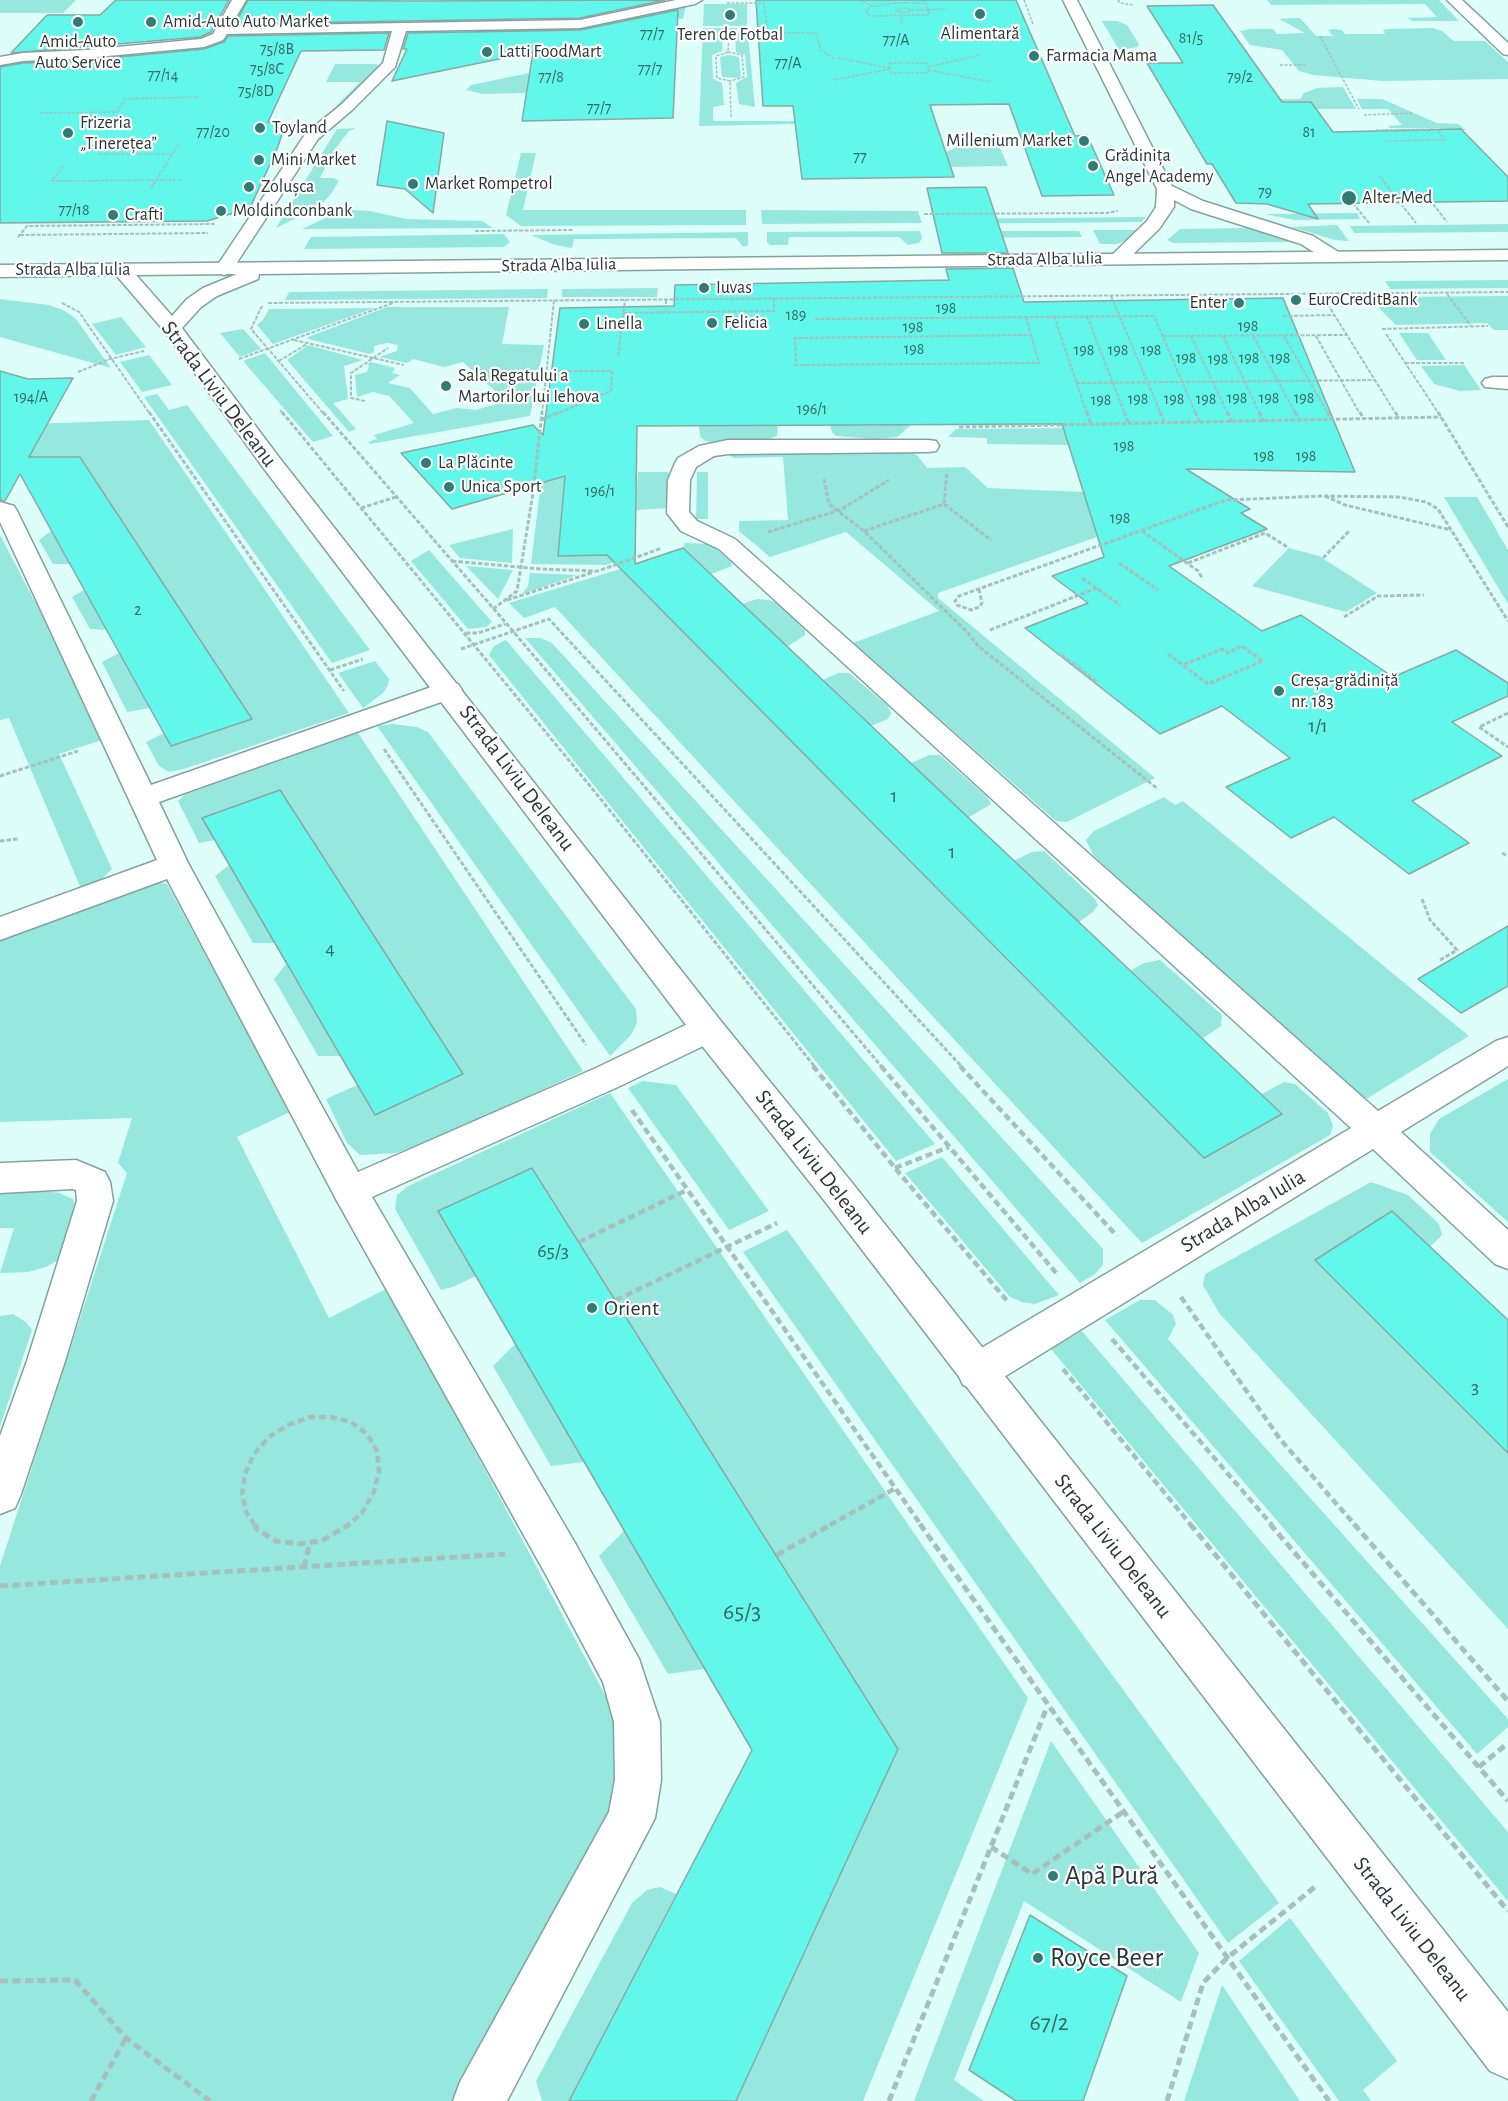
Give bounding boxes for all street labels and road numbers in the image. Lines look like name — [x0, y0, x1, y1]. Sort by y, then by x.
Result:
street label: Strada Alba Iulia — [987, 247, 1103, 271]
street label: Strada Alba Iulia — [501, 253, 617, 277]
street label: Strada Alba Iulia — [15, 259, 131, 281]
street label: Strada Liviu Deleanu — [155, 316, 283, 472]
street label: Strada Liviu Deleanu — [453, 700, 581, 856]
street label: Strada Liviu Deleanu — [749, 1085, 879, 1239]
street label: Strada Alba Iulia — [1176, 1163, 1310, 1259]
street label: Strada Liviu Deleanu — [1048, 1469, 1178, 1623]
street label: Strada Liviu Deleanu — [1347, 1852, 1477, 2006]

